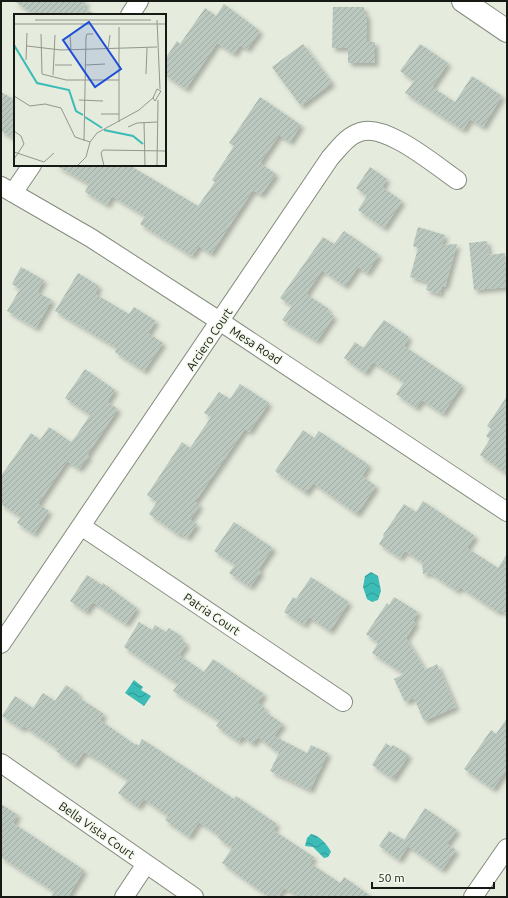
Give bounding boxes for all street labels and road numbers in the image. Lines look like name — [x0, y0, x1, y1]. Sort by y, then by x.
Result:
street label: Arciero Court — [183, 305, 235, 373]
street label: Mesa Road — [228, 324, 284, 366]
street label: Patria Court — [181, 590, 243, 638]
street label: Bella Vista Court — [57, 799, 138, 861]

